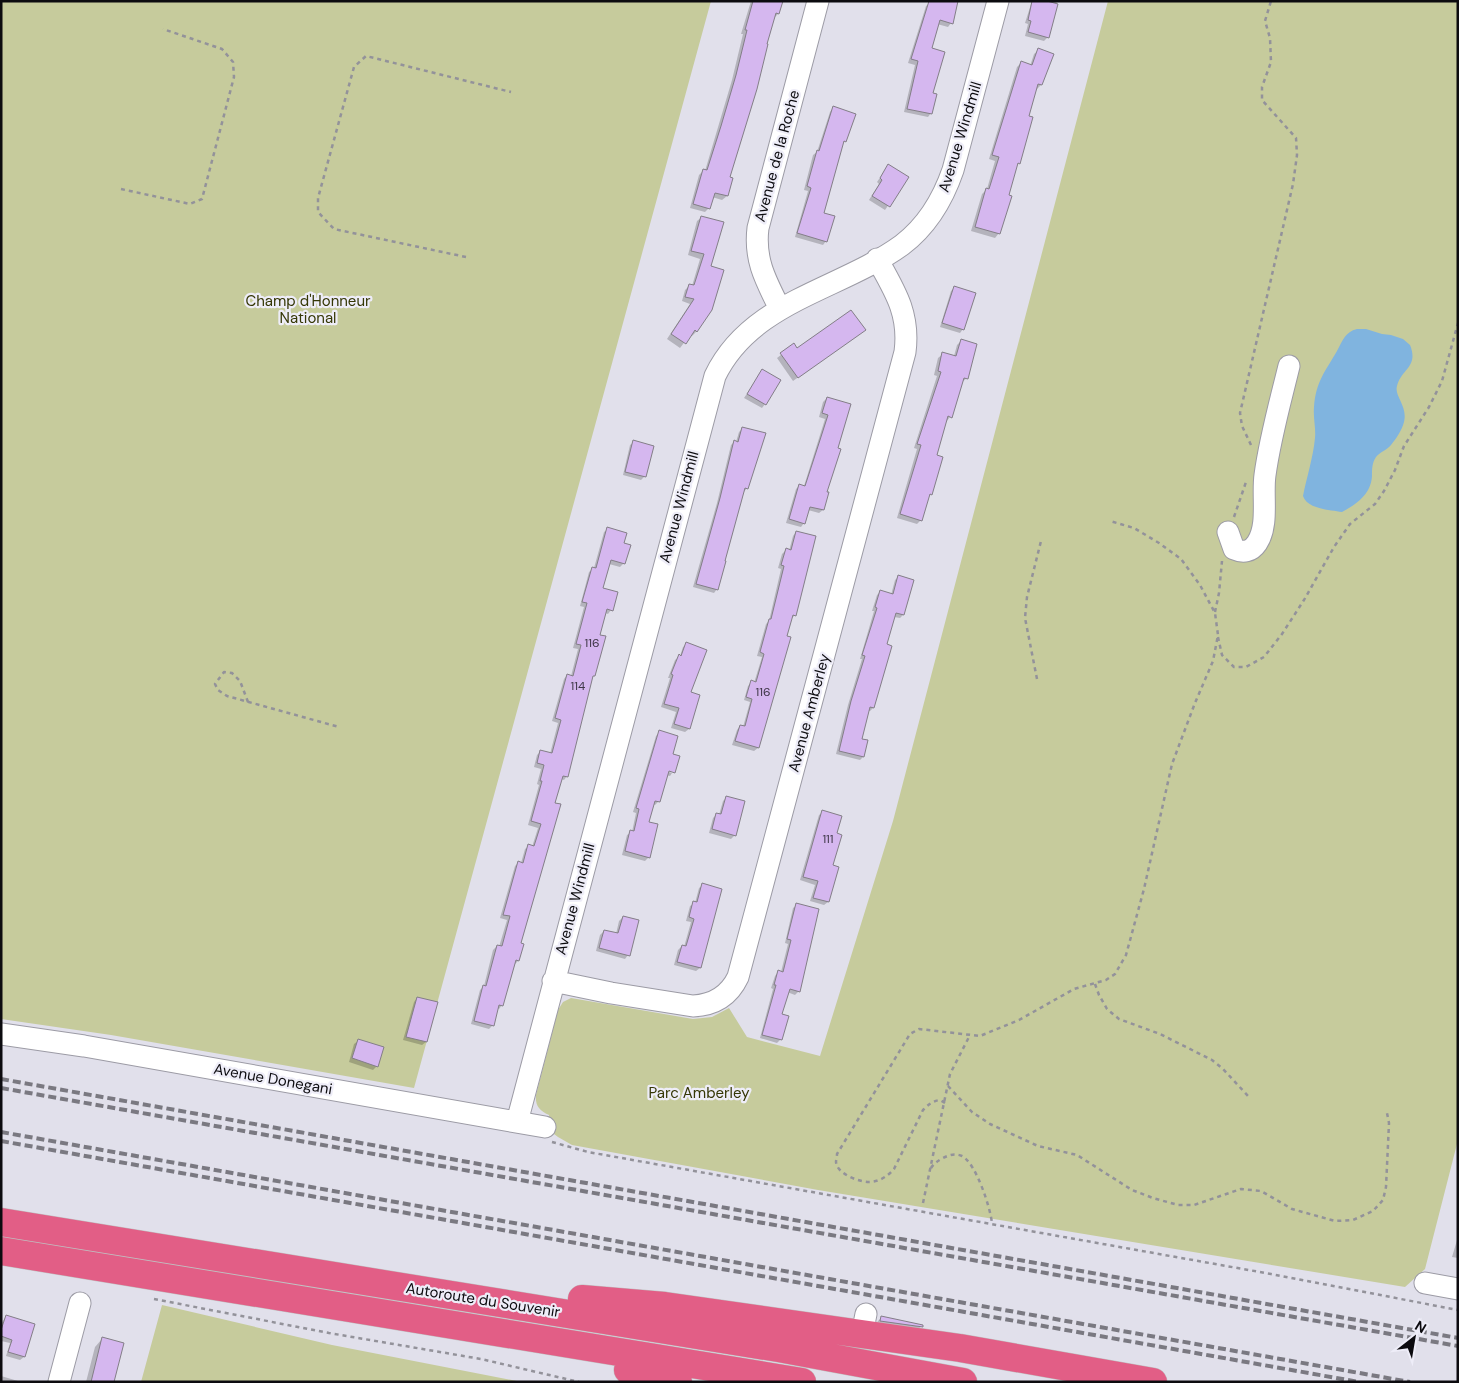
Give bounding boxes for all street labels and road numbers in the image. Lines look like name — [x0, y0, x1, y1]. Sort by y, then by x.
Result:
street label: Avenue Windmill — [934, 79, 986, 195]
street label: Avenue de la Roche — [750, 88, 804, 224]
street label: Avenue Windmill — [654, 449, 704, 565]
street label: Avenue Amberley — [784, 651, 835, 774]
street label: Avenue Windmill — [550, 841, 600, 957]
street label: Avenue Donegani — [212, 1059, 334, 1099]
street label: Autoroute du Souvenir — [404, 1278, 562, 1322]

